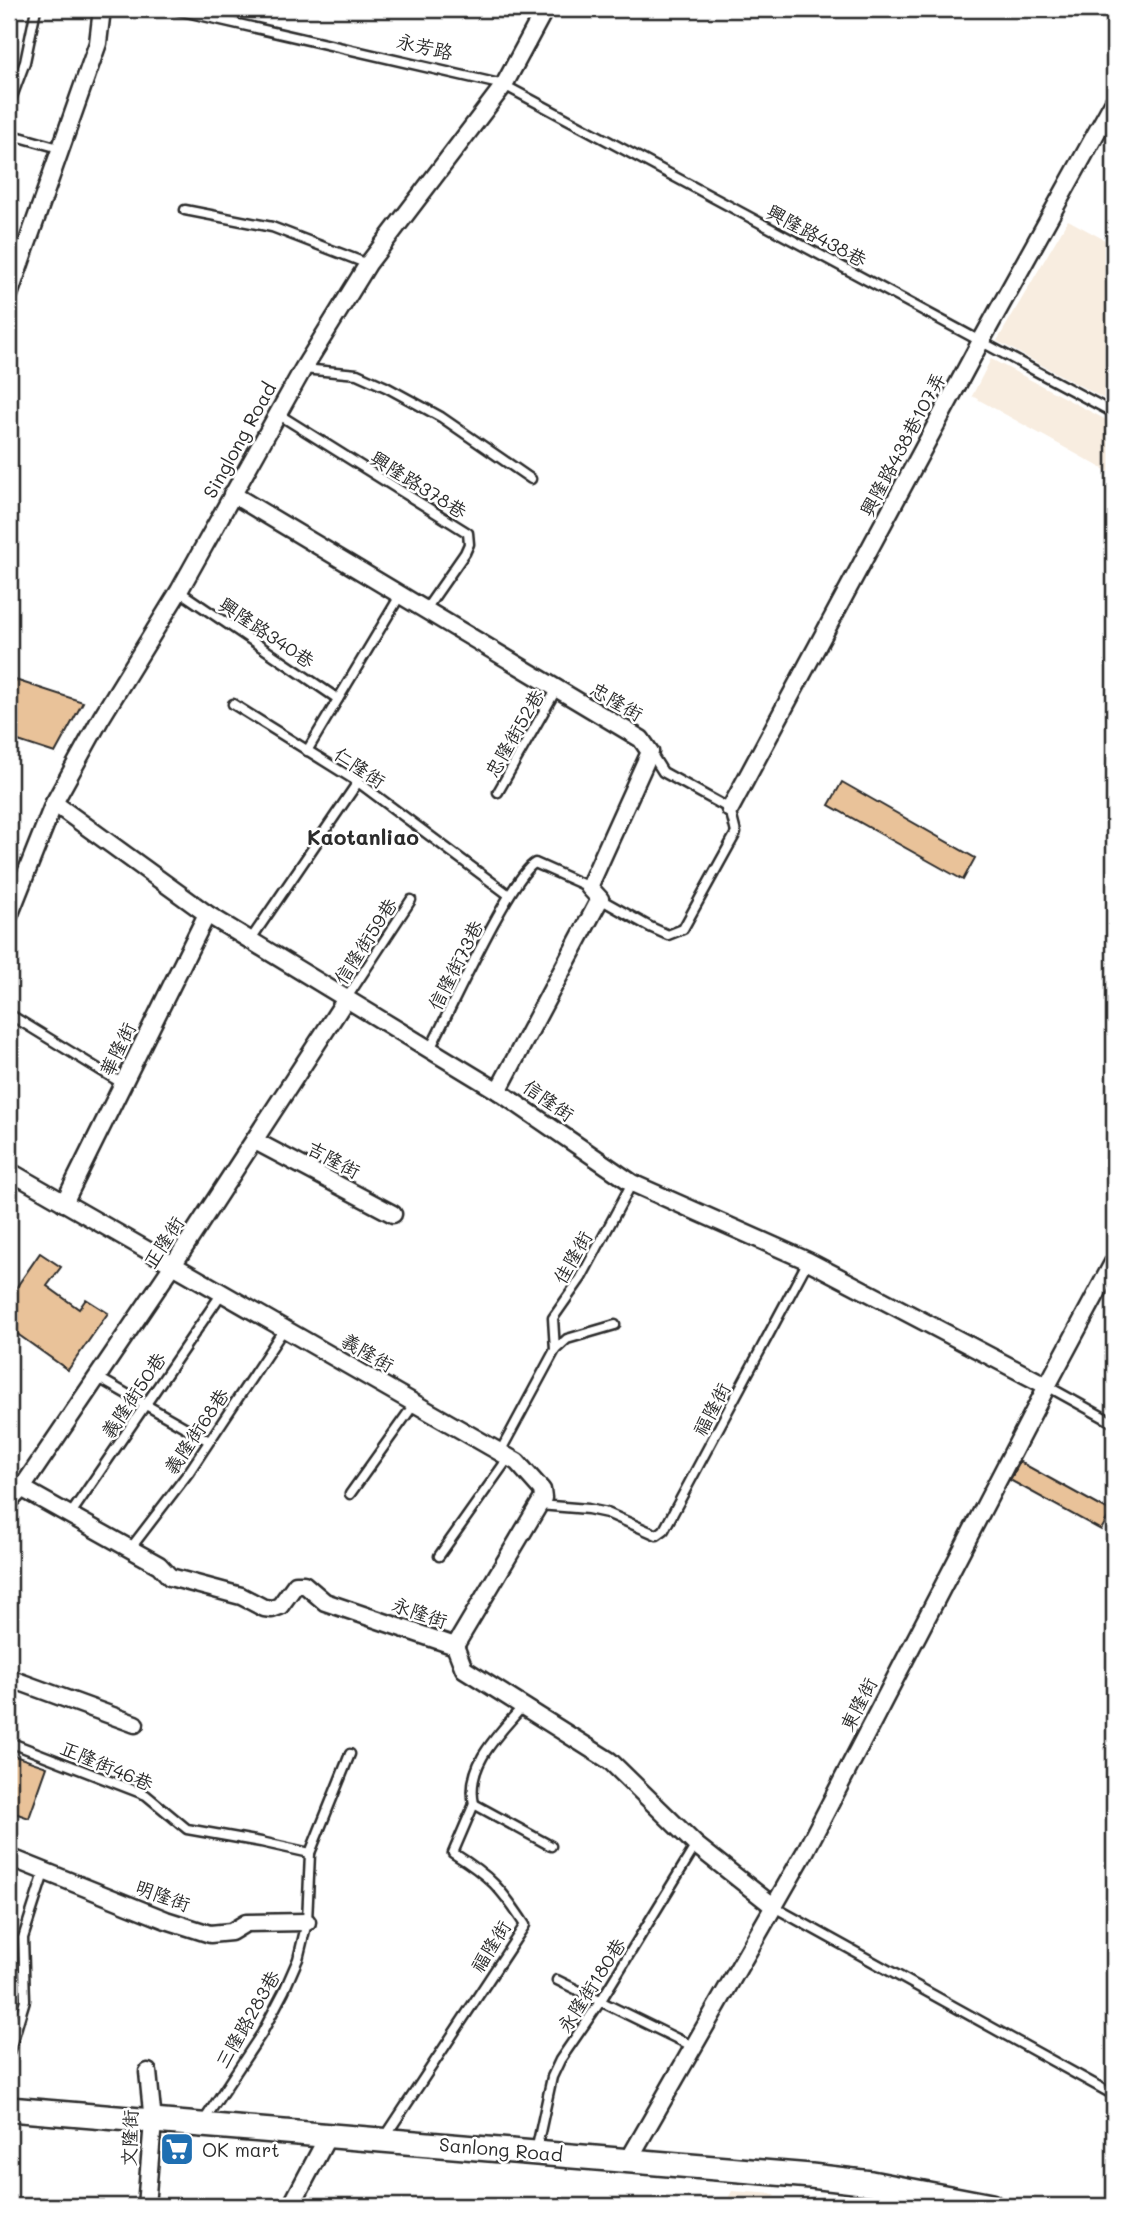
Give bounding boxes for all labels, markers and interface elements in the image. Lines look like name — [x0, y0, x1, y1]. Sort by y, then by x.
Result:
street label: 永芳路 — [394, 27, 456, 65]
street label: 興隆路438巷 — [763, 198, 871, 272]
street label: 興隆路438巷107弄 — [854, 368, 950, 520]
street label: Singlong Road — [197, 377, 281, 503]
street label: 興隆路378巷 — [366, 444, 472, 524]
street label: 興隆路340巷 — [214, 591, 320, 673]
street label: 忠隆街 — [586, 676, 648, 726]
street label: 忠隆街52巷 — [479, 684, 549, 782]
street label: 仁隆街 — [329, 741, 391, 793]
district label: Kaotanliao — [307, 823, 419, 850]
street label: 信隆街59巷 — [328, 893, 402, 989]
street label: 信隆街73巷 — [422, 916, 488, 1014]
street label: 華隆街 — [93, 1018, 141, 1080]
street label: 信隆街 — [518, 1073, 580, 1127]
street label: 吉隆街 — [303, 1135, 365, 1183]
street label: 正隆街 — [137, 1211, 189, 1273]
street label: 佳隆街 — [547, 1226, 597, 1288]
street label: 義隆街 — [337, 1327, 399, 1377]
street label: 義隆街50巷 — [95, 1347, 171, 1443]
street label: 福隆街 — [687, 1378, 735, 1440]
street label: 義隆街68巷 — [158, 1383, 234, 1479]
street label: 永隆街 — [389, 1591, 451, 1633]
street label: 東隆街 — [834, 1673, 882, 1735]
street label: 正隆街46巷 — [57, 1734, 157, 1796]
street label: 明隆街 — [132, 1874, 194, 1916]
street label: 福隆街 — [464, 1915, 516, 1977]
street label: 永隆街180巷 — [551, 1933, 631, 2037]
street label: 三隆路283巷 — [209, 1965, 285, 2073]
street label: 文隆街 — [116, 2109, 142, 2167]
supermarket icon: OK mart — [158, 2130, 196, 2168]
street label: Sanlong Road — [438, 2131, 564, 2167]
place label: OK mart — [202, 2137, 280, 2162]

